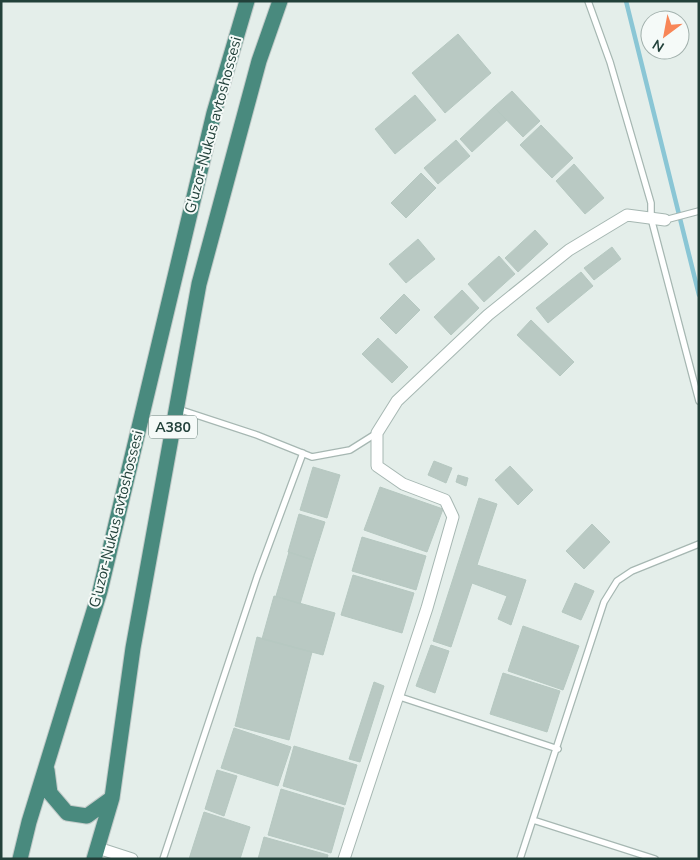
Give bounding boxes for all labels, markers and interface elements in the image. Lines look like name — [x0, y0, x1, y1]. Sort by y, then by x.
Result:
north arrow — [640, 10, 690, 60]
street label: G'uzor-Nukus avtoshossesi — [180, 34, 246, 216]
text: N — [649, 35, 668, 56]
road number: A380 — [149, 416, 197, 438]
street label: G'uzor-Nukus avtoshossesi — [84, 428, 148, 610]

